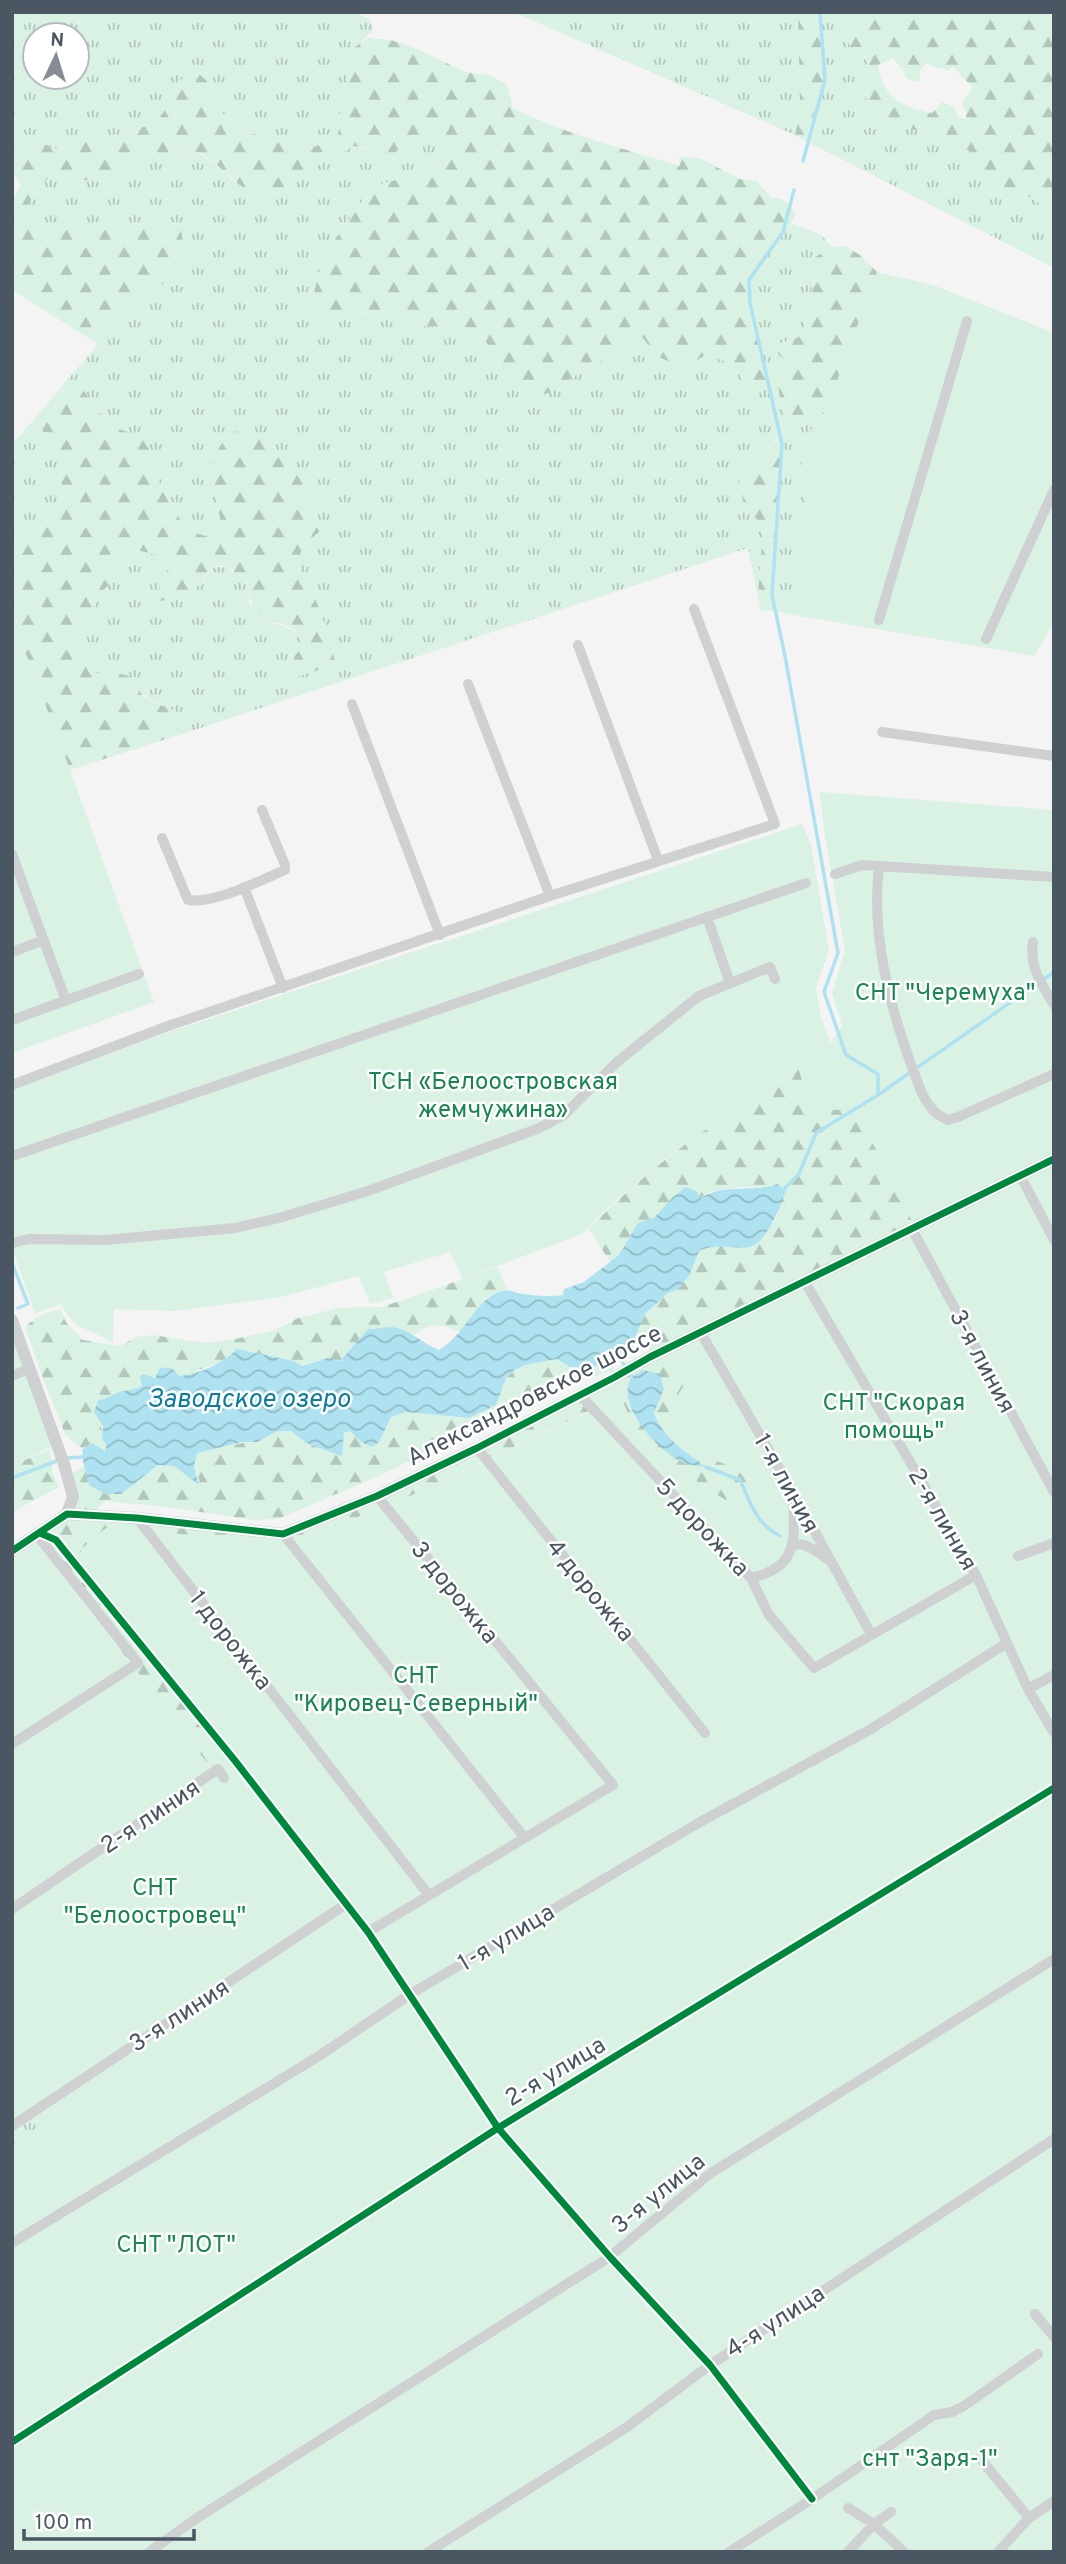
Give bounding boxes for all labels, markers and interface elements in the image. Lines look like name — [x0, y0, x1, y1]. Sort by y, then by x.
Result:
north arrow — [21, 21, 91, 91]
text: N — [49, 29, 65, 53]
park label: СНТ "Черемуха" — [855, 979, 1035, 1009]
park label: ТСН «Белоостровская жемчужина» — [368, 1068, 618, 1126]
street label: 3-я линия — [941, 1305, 1021, 1419]
street label: Александровское шоссе — [403, 1319, 667, 1474]
water label: Заводское озеро — [148, 1384, 350, 1417]
park label: СНТ "Скорая помощь" — [823, 1389, 965, 1447]
street label: 1-я линия — [746, 1429, 825, 1539]
street label: 2-я линия — [900, 1463, 983, 1577]
street label: 5 дорожка — [648, 1473, 755, 1584]
street label: 4 дорожка — [539, 1534, 640, 1649]
street label: 3 дорожка — [403, 1536, 504, 1651]
street label: 1 дорожка — [181, 1586, 278, 1697]
park label: СНТ "Кировец-Северный" — [294, 1662, 538, 1720]
street label: 2-я линия — [96, 1773, 207, 1862]
park label: СНТ "Белоостровец" — [64, 1874, 246, 1932]
street label: 1-я улица — [453, 1898, 561, 1979]
street label: 3-я линия — [124, 1973, 236, 2060]
street label: 2-я улица — [500, 2031, 612, 2114]
street label: 3-я улица — [606, 2148, 712, 2241]
park label: СНТ "ЛОТ" — [116, 2231, 236, 2261]
street label: 4-я улица — [721, 2280, 831, 2366]
park label: снт "Заря-1" — [862, 2445, 998, 2475]
scale bar — [24, 2498, 194, 2542]
text: 100 m — [35, 2510, 92, 2537]

